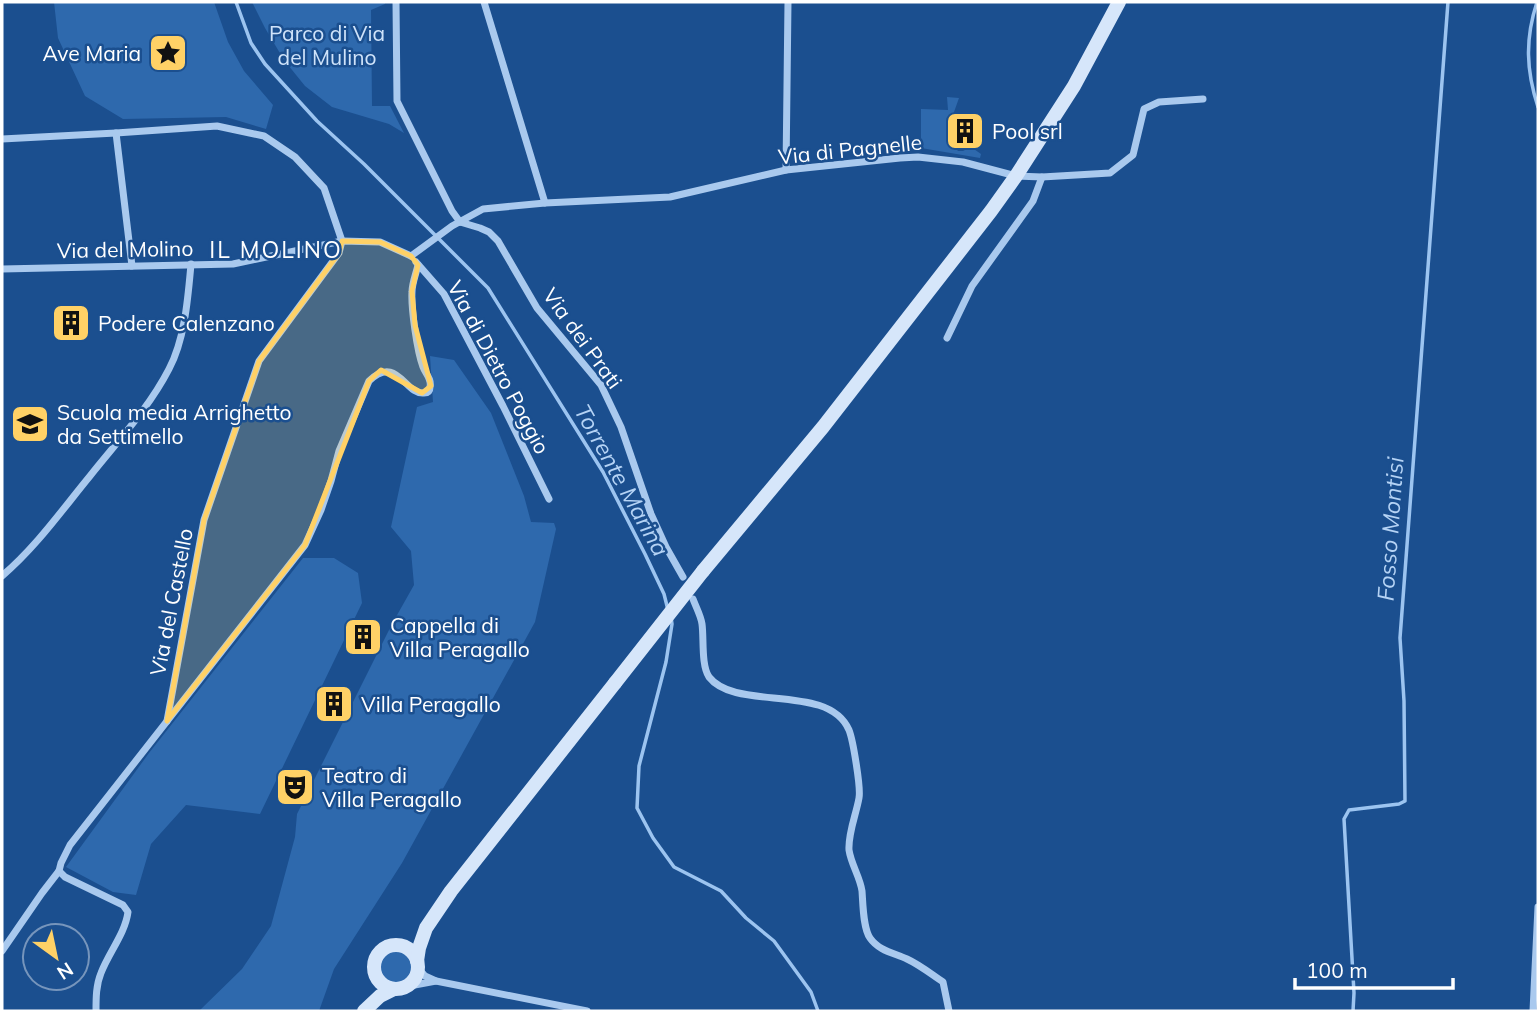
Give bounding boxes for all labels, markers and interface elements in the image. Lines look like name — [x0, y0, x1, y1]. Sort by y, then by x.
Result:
park label: Parco di Via del Mulino — [269, 20, 385, 70]
place icon: Ave Maria — [147, 32, 189, 74]
place label: Ave Maria — [42, 40, 141, 66]
building icon: Pool srl — [944, 110, 986, 152]
place label: Pool srl — [992, 118, 1063, 144]
street label: Via di Pagnelle — [777, 129, 923, 169]
street label: Via del Molino — [57, 235, 193, 263]
district label: IL MOLINO — [209, 235, 343, 264]
street label: Via di Dietro Poggio — [442, 276, 556, 458]
street label: Via dei Prati — [538, 283, 628, 393]
building icon: Podere Calenzano — [50, 302, 92, 344]
place label: Podere Calenzano — [98, 310, 275, 336]
place label: Scuola media Arrighetto da Settimello — [57, 399, 292, 449]
water label: Torrente Marina — [568, 399, 676, 561]
school or university icon: Scuola media Arrighetto da Settimello — [9, 403, 51, 445]
water label: Fosso Montisi — [1371, 455, 1410, 602]
street label: Via del Castello — [144, 526, 198, 678]
place label: Cappella di Villa Peragallo — [390, 612, 530, 662]
building icon: Cappella di Villa Peragallo — [342, 616, 384, 658]
building icon: Villa Peragallo — [313, 683, 355, 725]
place label: Villa Peragallo — [361, 691, 501, 717]
place label: Teatro di Villa Peragallo — [322, 762, 462, 812]
theatre icon: Teatro di Villa Peragallo — [274, 766, 316, 808]
north arrow — [21, 922, 91, 992]
scale bar — [1295, 946, 1452, 990]
text: N — [53, 957, 78, 985]
text: 100 m — [1306, 957, 1368, 983]

